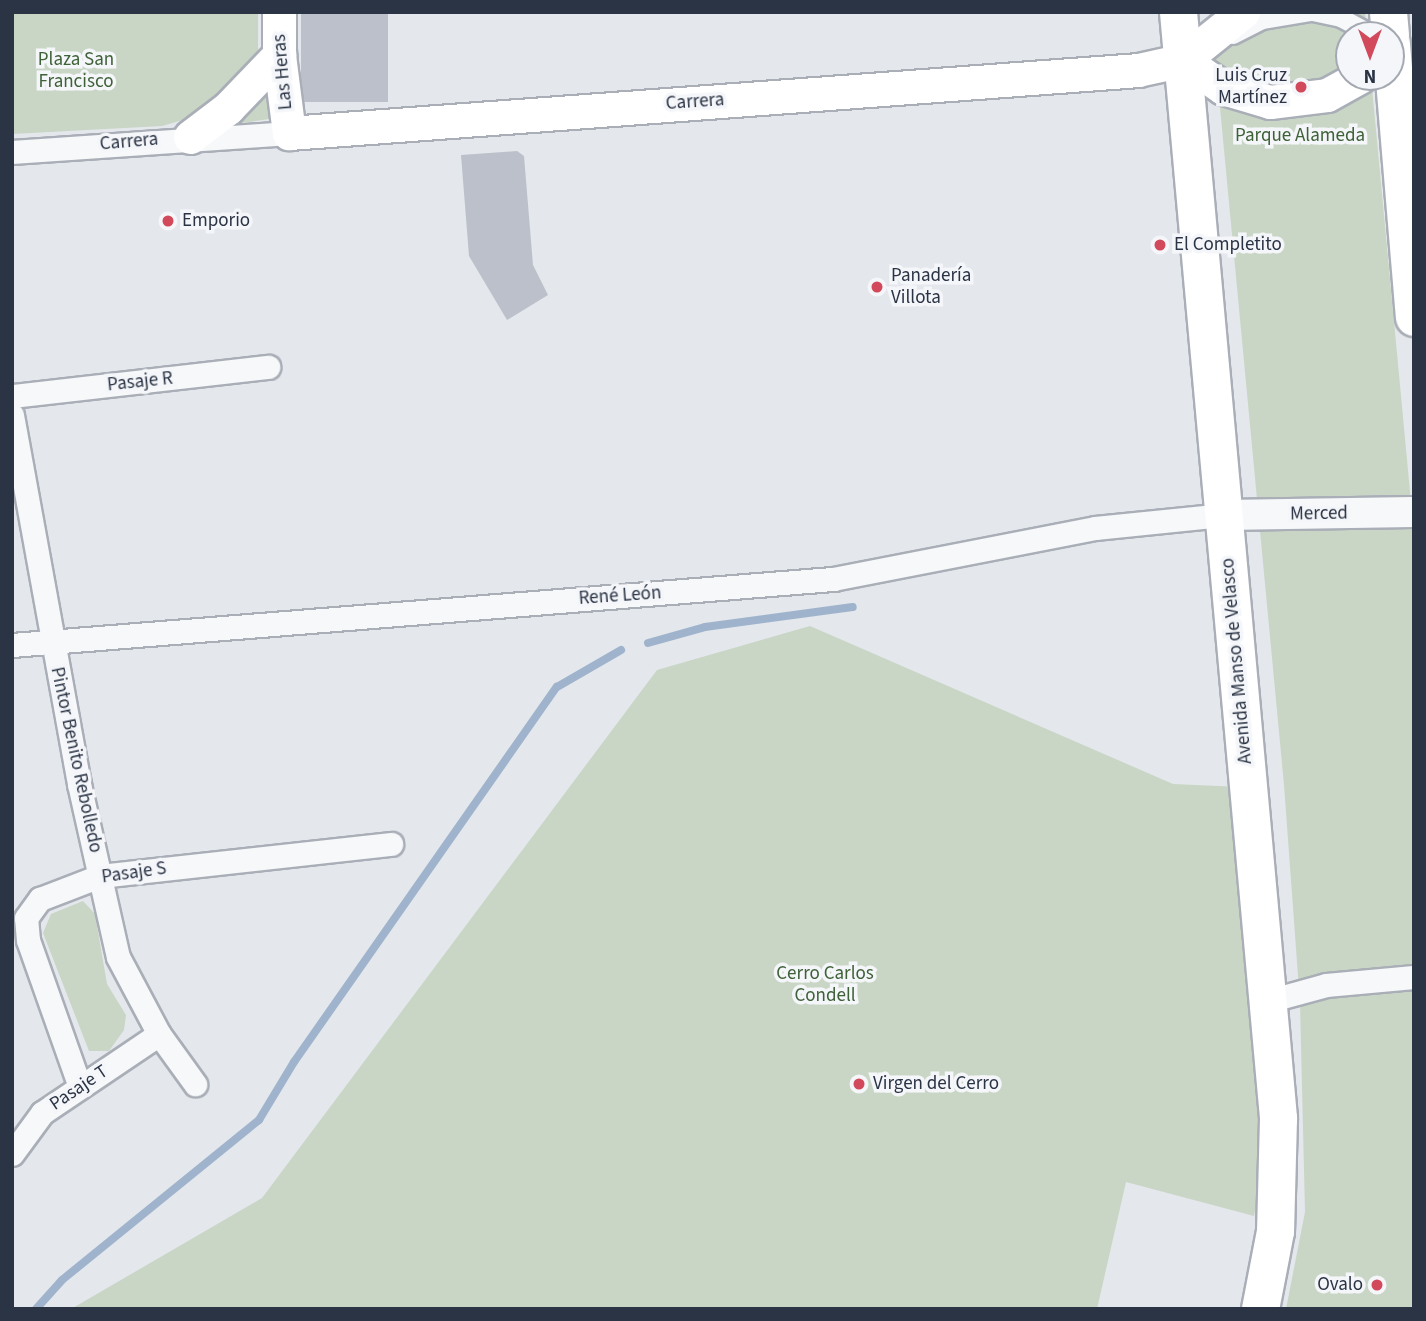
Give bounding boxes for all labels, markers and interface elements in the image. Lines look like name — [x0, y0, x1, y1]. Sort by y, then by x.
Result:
north arrow — [1335, 21, 1405, 91]
street label: Las Heras — [268, 33, 298, 111]
park label: Plaza San Francisco — [38, 49, 114, 93]
text: N — [1364, 62, 1376, 89]
place label: Luis Cruz Martínez — [1215, 65, 1287, 109]
marker: Luis Cruz Martínez — [1293, 79, 1309, 95]
street label: Carrera — [665, 89, 725, 115]
park label: Parque Alameda — [1235, 125, 1365, 147]
street label: Carrera — [99, 128, 159, 156]
place label: Emporio — [182, 210, 250, 232]
marker: Emporio — [160, 213, 176, 229]
place label: El Completito — [1174, 234, 1282, 256]
marker: El Completito — [1152, 237, 1168, 253]
place label: Panadería Villota — [891, 265, 971, 309]
marker: Panadería Villota — [869, 279, 885, 295]
street label: Pasaje R — [106, 367, 174, 397]
street label: Merced — [1290, 502, 1348, 526]
street label: Avenida Manso de Velasco — [1217, 557, 1257, 765]
street label: René León — [578, 582, 662, 610]
street label: Pintor Benito Rebolledo — [45, 665, 107, 855]
street label: Pasaje S — [100, 857, 168, 889]
park label: Cerro Carlos Condell — [776, 963, 874, 1007]
street label: Pasaje T — [46, 1060, 112, 1116]
place label: Virgen del Cerro — [873, 1073, 999, 1095]
marker: Virgen del Cerro — [851, 1076, 867, 1092]
place label: Ovalo — [1317, 1274, 1363, 1296]
marker: Ovalo — [1369, 1277, 1385, 1293]

